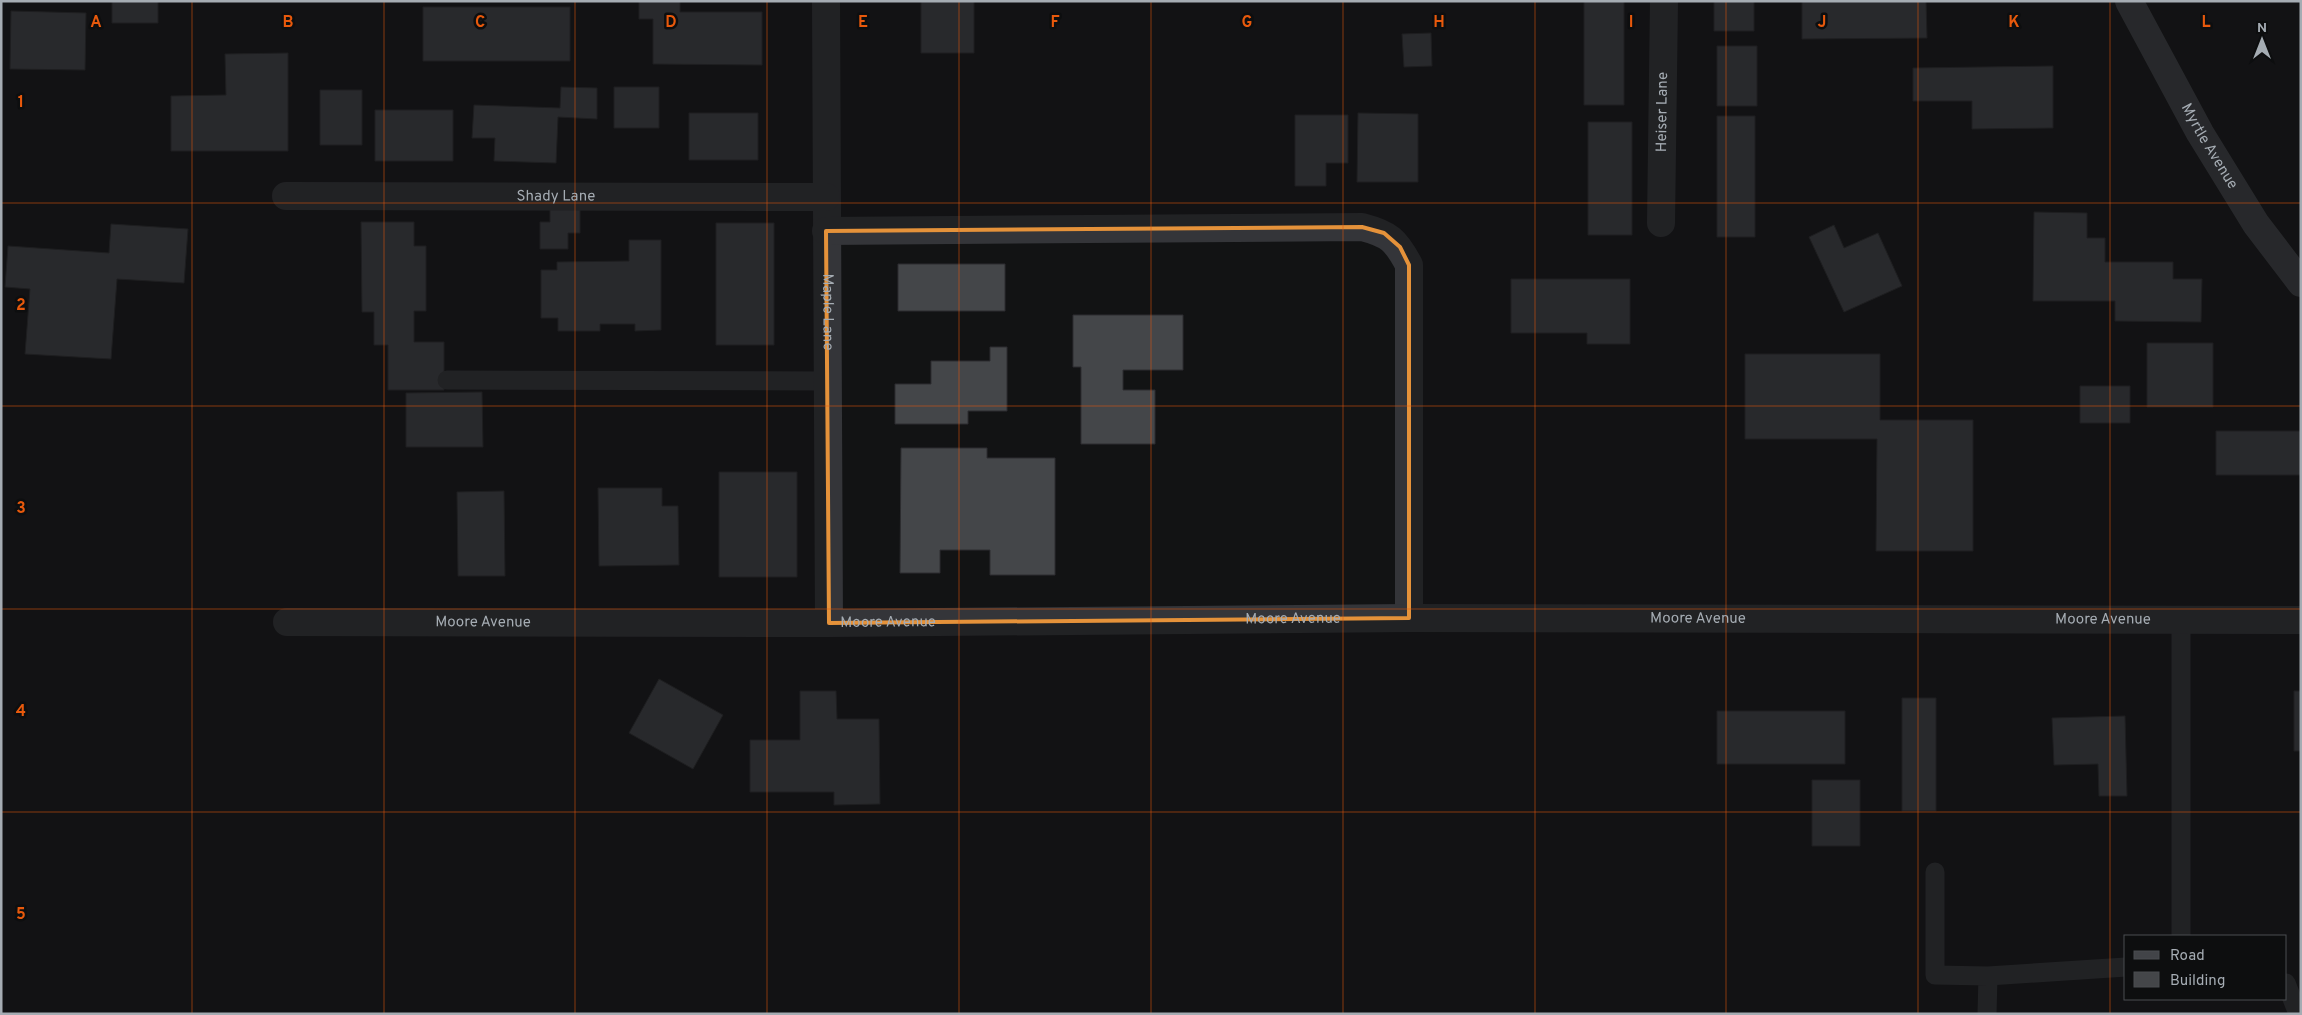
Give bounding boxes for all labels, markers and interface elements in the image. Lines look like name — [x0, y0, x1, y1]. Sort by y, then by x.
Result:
text: A — [90, 13, 102, 33]
text: B — [282, 13, 294, 33]
text: C — [475, 13, 485, 33]
text: D — [665, 13, 677, 33]
text: E — [858, 13, 868, 33]
text: F — [1050, 13, 1060, 33]
text: G — [1242, 13, 1252, 33]
text: H — [1433, 13, 1445, 33]
text: I — [1629, 13, 1633, 33]
text: J — [1818, 13, 1826, 33]
text: K — [2008, 13, 2020, 33]
text: L — [2201, 13, 2211, 33]
north arrow — [2237, 15, 2287, 65]
text: N — [2257, 20, 2267, 37]
street label: Heiser Lane — [1652, 72, 1673, 152]
text: 1 — [18, 93, 24, 113]
street label: Myrtle Avenue — [2176, 100, 2242, 193]
street label: Shady Lane — [517, 187, 595, 206]
street label: Maple Lane — [818, 273, 837, 351]
text: 2 — [16, 296, 26, 316]
text: 3 — [16, 499, 26, 519]
street label: Moore Avenue — [1245, 609, 1341, 629]
street label: Moore Avenue — [1650, 609, 1746, 628]
street label: Moore Avenue — [2055, 610, 2151, 629]
street label: Moore Avenue — [435, 613, 531, 632]
street label: Moore Avenue — [840, 613, 936, 632]
text: 4 — [16, 702, 26, 722]
text: 5 — [16, 905, 26, 925]
legend — [2124, 935, 2287, 1000]
text: Road — [2170, 947, 2205, 966]
text: Building — [2170, 972, 2225, 991]

